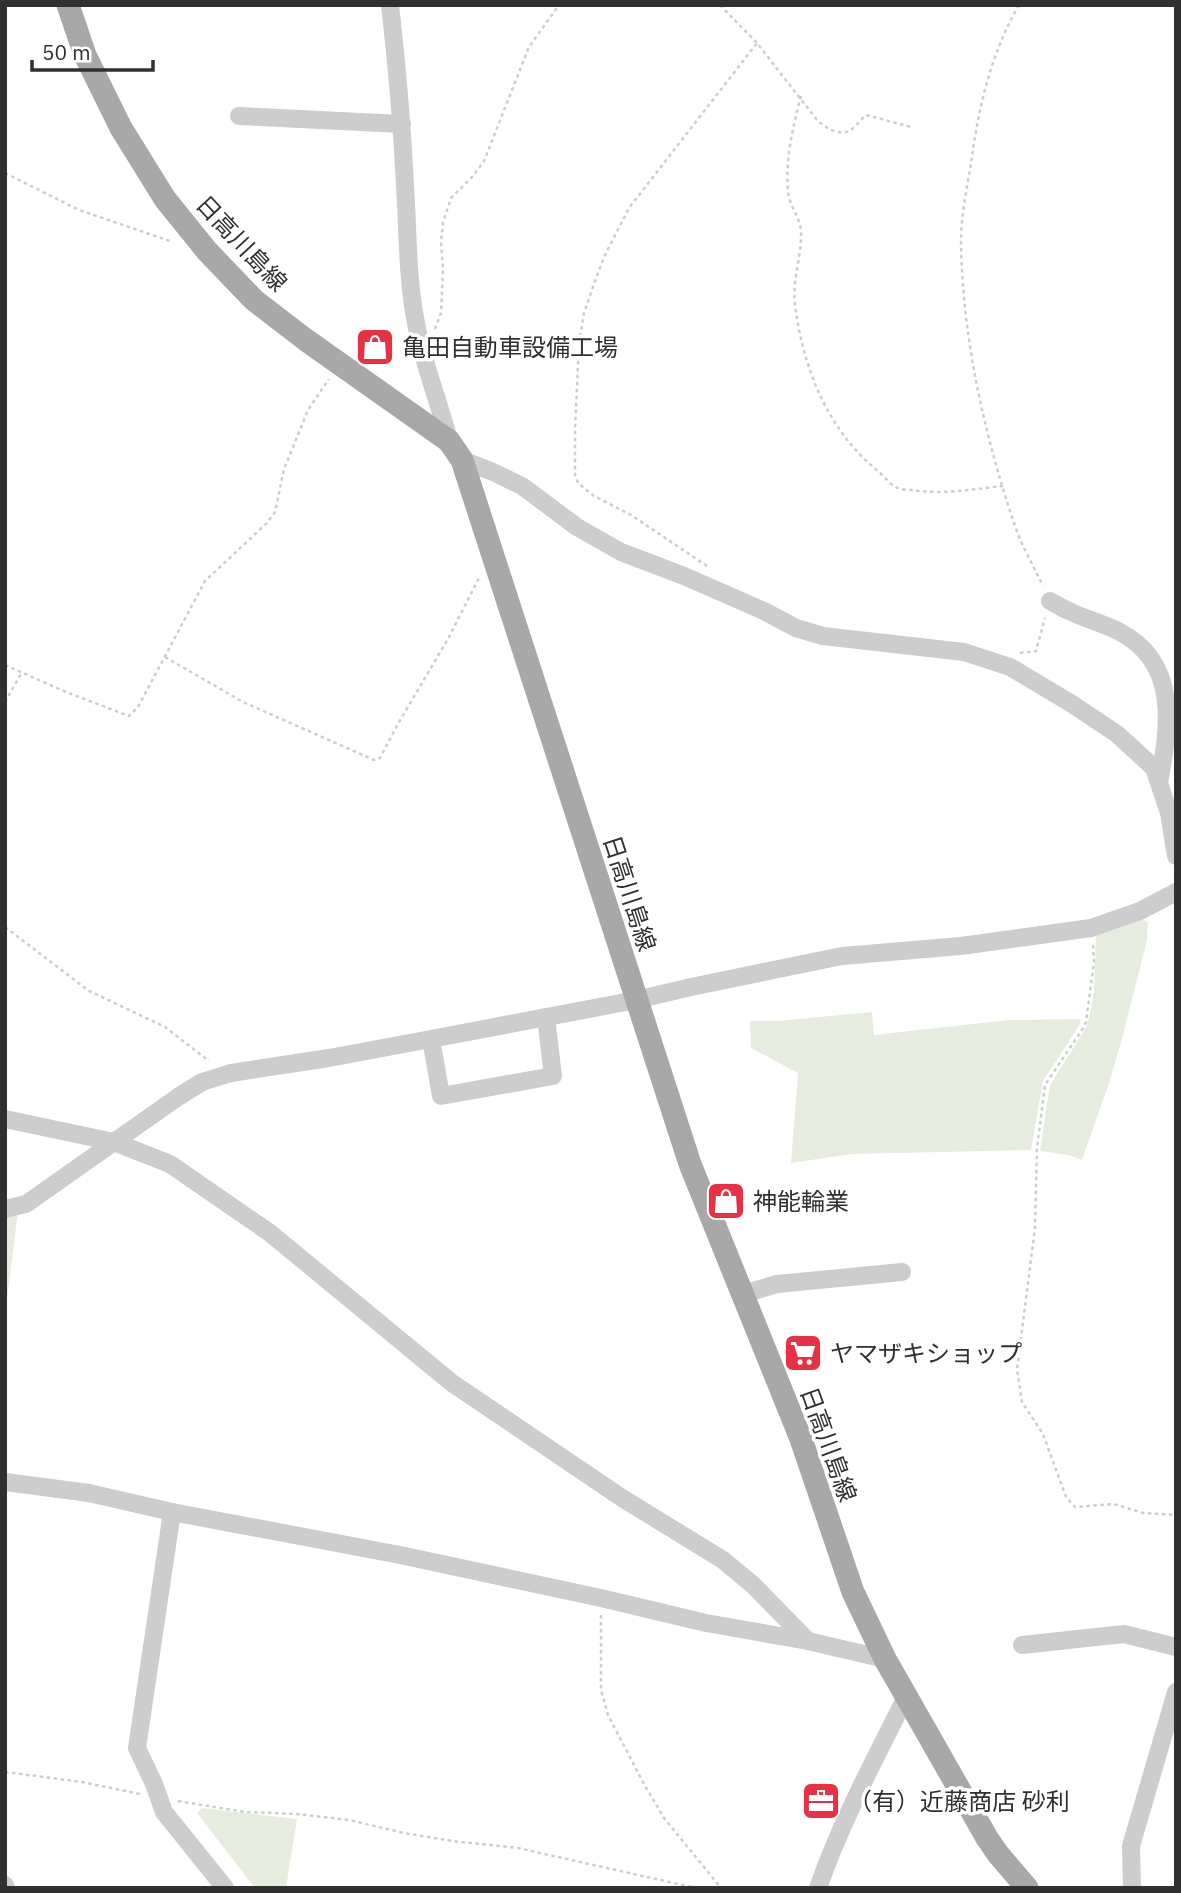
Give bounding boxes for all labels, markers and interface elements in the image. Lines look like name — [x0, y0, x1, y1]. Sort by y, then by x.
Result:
scale bar — [32, 28, 152, 72]
text: 50 m — [42, 38, 91, 66]
street label: 日高川島線 — [189, 188, 295, 298]
shop icon: 亀田自動車設備工場 — [354, 326, 396, 368]
place label: 亀田自動車設備工場 — [402, 331, 618, 363]
street label: 日高川島線 — [596, 831, 664, 955]
shop icon: 神能輪業 — [705, 1180, 747, 1222]
place label: 神能輪業 — [753, 1185, 849, 1217]
supermarket icon: ヤマザキショップ — [782, 1332, 824, 1374]
place label: ヤマザキショップ — [830, 1337, 1022, 1369]
street label: 日高川島線 — [793, 1382, 865, 1506]
office icon: （有）近藤商店 砂利 — [800, 1780, 842, 1822]
place label: （有）近藤商店 砂利 — [848, 1785, 1070, 1817]

